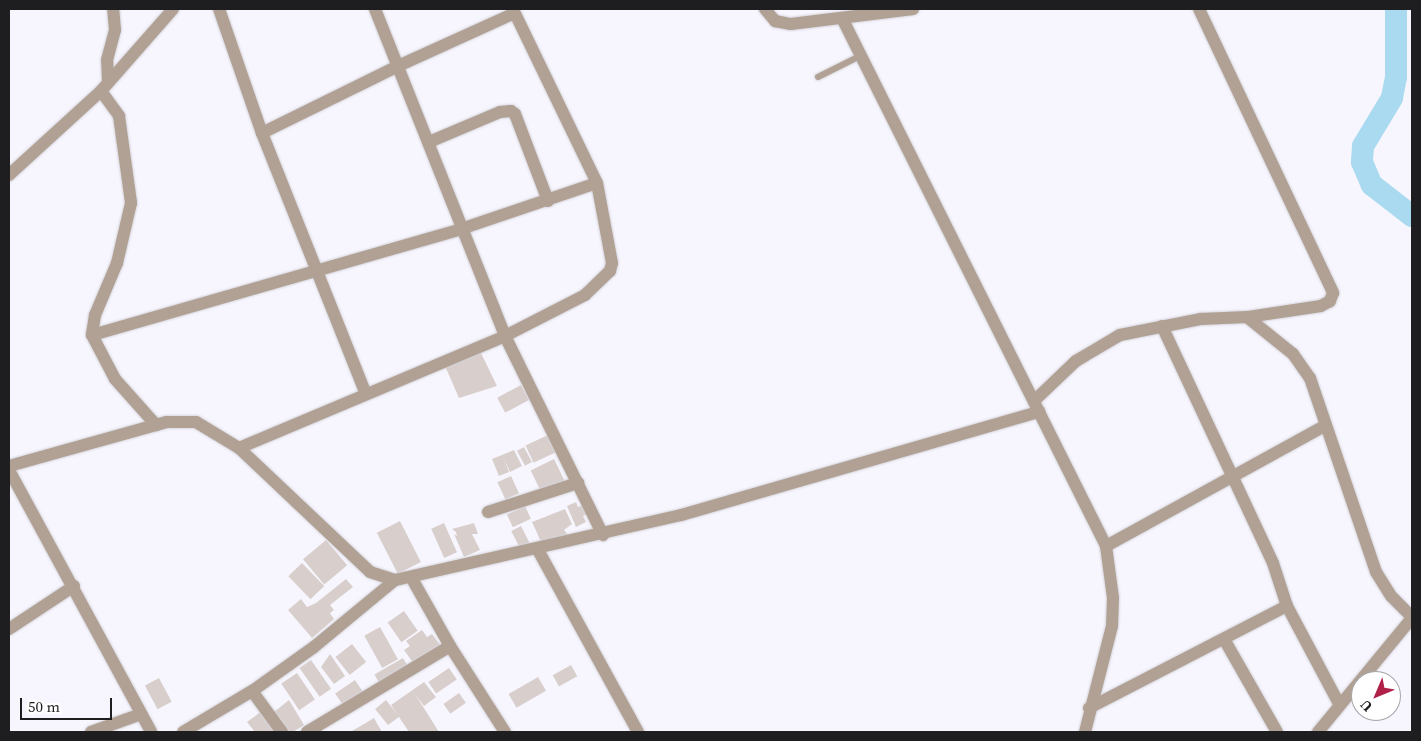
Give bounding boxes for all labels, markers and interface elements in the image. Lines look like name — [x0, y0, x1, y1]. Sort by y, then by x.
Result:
north arrow — [1351, 671, 1401, 721]
scale bar — [22, 688, 115, 720]
text: U — [1355, 695, 1377, 717]
text: 50 m — [28, 696, 60, 717]

